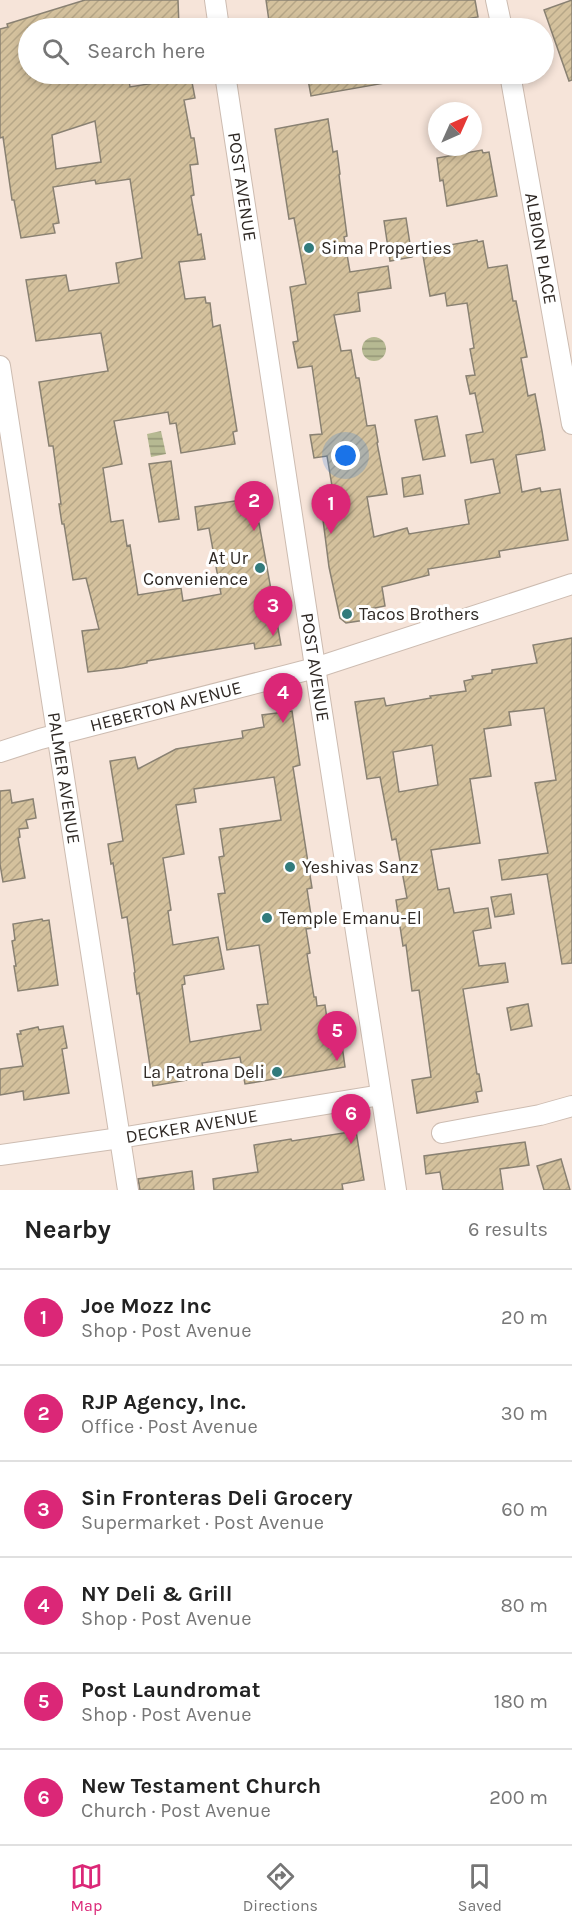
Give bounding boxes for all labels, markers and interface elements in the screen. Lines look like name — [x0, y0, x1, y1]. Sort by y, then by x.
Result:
search box — [18, 18, 554, 84]
icon: search — [39, 35, 72, 68]
text: Search here — [87, 38, 205, 64]
north arrow — [428, 102, 482, 156]
street label: POST AVENUE — [223, 131, 261, 243]
street label: ALBION PLACE — [520, 191, 562, 306]
place label: Sima Properties — [321, 237, 452, 259]
marker: Sima Properties — [302, 241, 316, 255]
your location — [331, 441, 360, 470]
pin: 2 — [234, 482, 274, 531]
pin: 1 — [312, 484, 350, 534]
place label: At Ur Convenience — [143, 547, 248, 590]
marker: At Ur Convenience — [253, 561, 267, 575]
pin: 3 — [254, 586, 292, 636]
place label: Tacos Brothers — [359, 603, 480, 625]
marker: Tacos Brothers — [340, 607, 354, 621]
street label: POST AVENUE — [296, 611, 334, 723]
pin: 4 — [264, 674, 302, 723]
street label: HEBERTON AVENUE — [88, 676, 244, 737]
street label: PALMER AVENUE — [43, 711, 85, 845]
place label: Yeshivas Sanz — [302, 856, 419, 878]
marker: Yeshivas Sanz — [283, 860, 297, 874]
place label: Temple Emanu-El — [279, 907, 422, 929]
marker: Temple Emanu-El — [260, 911, 274, 925]
pin: 5 — [318, 1012, 356, 1061]
place label: La Patrona Deli — [143, 1061, 265, 1083]
marker: La Patrona Deli — [270, 1065, 284, 1079]
pin: 6 — [332, 1094, 370, 1144]
street label: DECKER AVENUE — [124, 1104, 260, 1148]
text: Nearby — [24, 1214, 111, 1245]
text: 6 results — [468, 1218, 548, 1241]
text: Joe Mozz Inc — [81, 1293, 212, 1319]
text: 1 — [40, 1306, 47, 1329]
text: 20 m — [501, 1306, 548, 1329]
text: Shop · Post Avenue — [81, 1319, 251, 1342]
text: RJP Agency, Inc. — [81, 1389, 246, 1415]
text: 2 — [37, 1402, 50, 1425]
text: 30 m — [501, 1402, 548, 1425]
text: Office · Post Avenue — [81, 1415, 258, 1438]
text: Sin Fronteras Deli Grocery — [81, 1485, 353, 1511]
text: 3 — [37, 1498, 50, 1521]
text: 60 m — [501, 1498, 548, 1521]
text: Supermarket · Post Avenue — [81, 1511, 324, 1534]
text: NY Deli & Grill — [81, 1581, 232, 1607]
text: 4 — [38, 1594, 49, 1617]
text: 80 m — [500, 1594, 548, 1617]
text: Shop · Post Avenue — [81, 1607, 251, 1630]
text: Post Laundromat — [81, 1677, 260, 1703]
text: 5 — [38, 1690, 49, 1713]
text: 180 m — [494, 1690, 548, 1713]
text: Shop · Post Avenue — [81, 1703, 251, 1726]
text: New Testament Church — [81, 1773, 321, 1799]
text: 6 — [37, 1786, 50, 1809]
text: 200 m — [489, 1786, 548, 1809]
text: Church · Post Avenue — [81, 1799, 271, 1822]
tab: Map — [70, 1860, 103, 1915]
tab: Directions — [243, 1860, 318, 1915]
tab: Saved — [458, 1860, 502, 1915]

